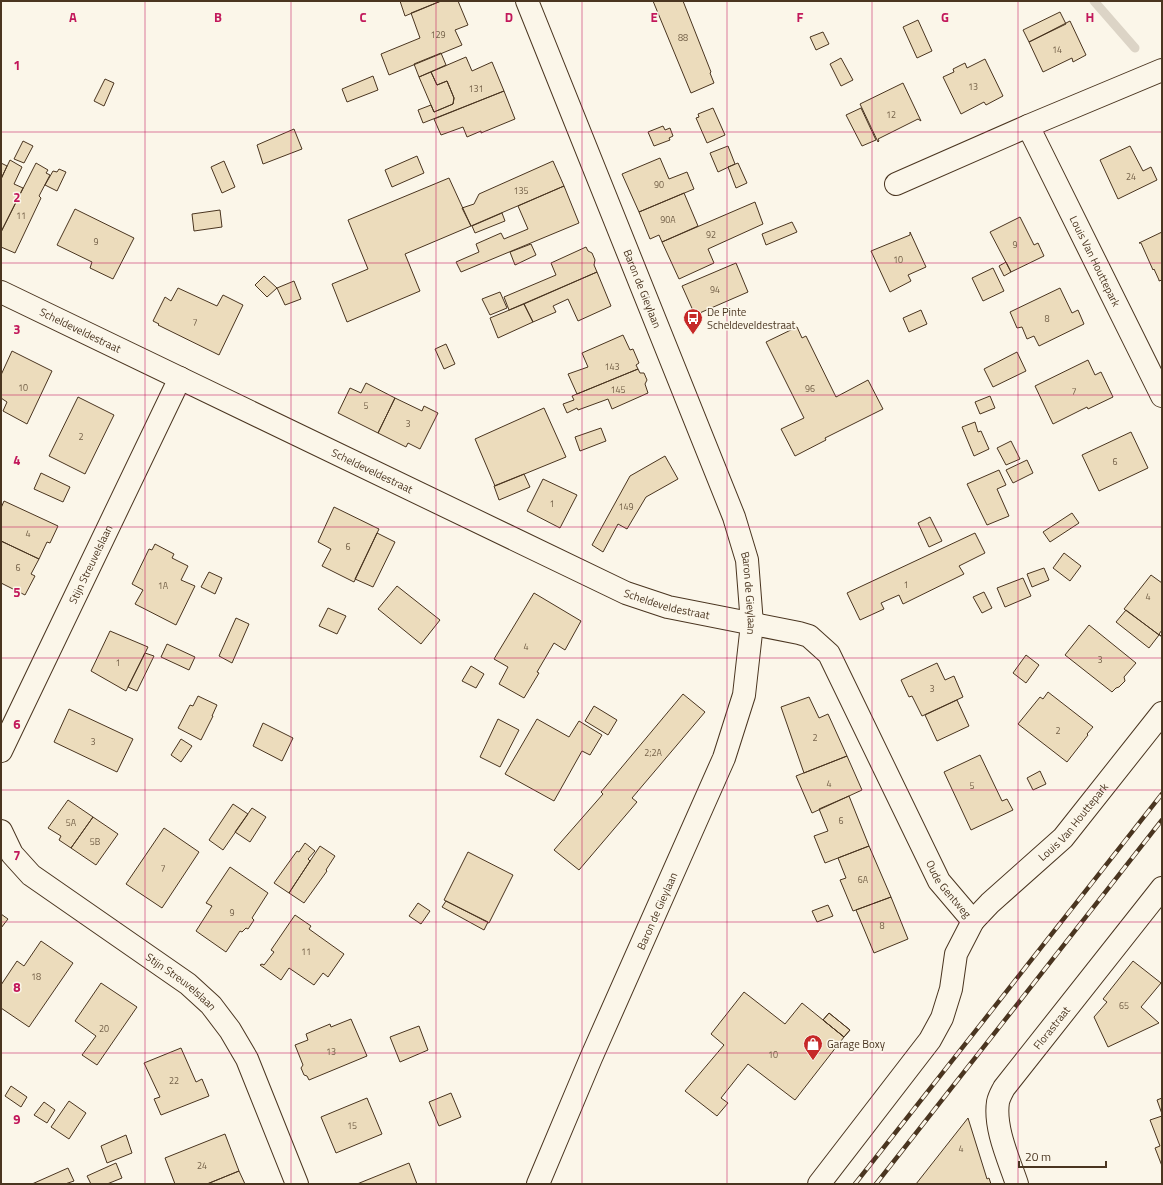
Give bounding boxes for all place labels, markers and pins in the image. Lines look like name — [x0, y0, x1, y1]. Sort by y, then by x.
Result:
place label: De Pinte Scheldeveldestraat — [707, 304, 796, 333]
bus stop icon: De Pinte Scheldeveldestraat — [682, 307, 704, 335]
shop icon: Garage Boxy — [802, 1033, 824, 1061]
place label: Garage Boxy — [827, 1036, 886, 1052]

